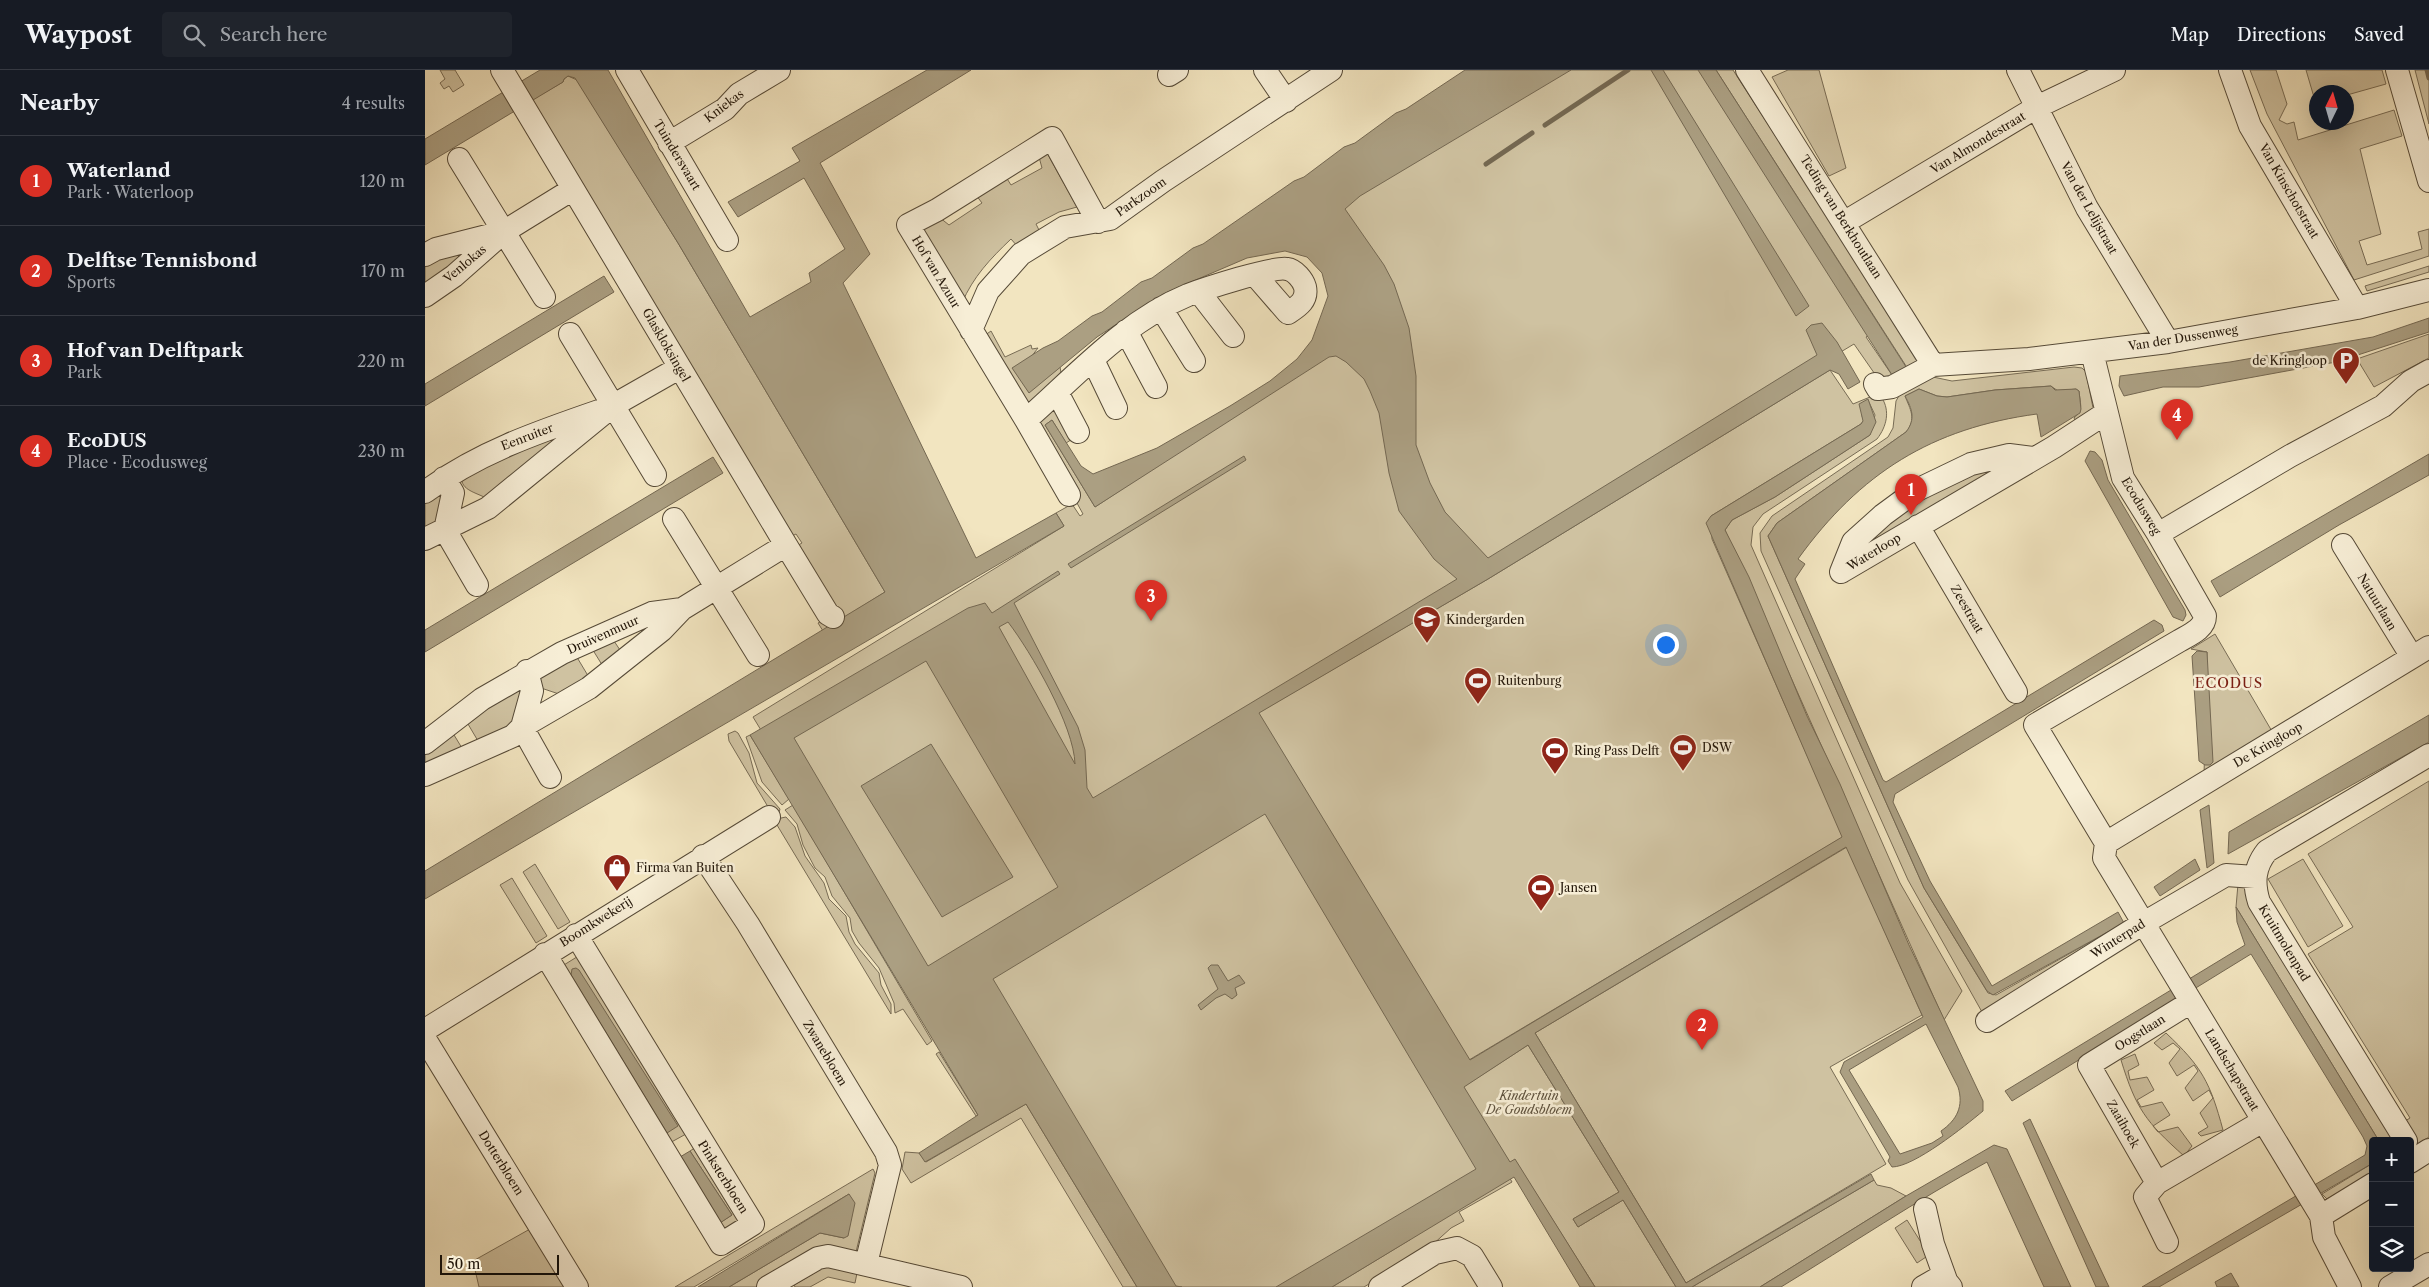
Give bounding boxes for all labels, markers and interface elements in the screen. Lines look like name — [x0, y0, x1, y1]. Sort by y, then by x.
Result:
search box — [162, 12, 512, 57]
text: Waypost — [25, 20, 132, 49]
icon: search — [180, 21, 208, 49]
text: Search here — [220, 23, 327, 46]
text: Map — [2170, 24, 2209, 46]
text: Directions — [2237, 24, 2326, 46]
text: Saved — [2354, 24, 2404, 46]
north arrow — [2309, 85, 2354, 130]
street label: Kniekas — [701, 86, 746, 125]
text: Nearby — [20, 90, 99, 115]
text: 4 results — [342, 93, 405, 113]
street label: Van Almondestraat — [1927, 108, 2029, 177]
street label: Tuindersvaart — [651, 117, 705, 193]
street label: Van Kinschotstraat — [2256, 140, 2323, 241]
street label: Teding van Berkhoutlaan — [1797, 152, 1886, 282]
street label: Van der Lelijstraat — [2057, 158, 2121, 257]
text: Waterland — [67, 159, 171, 182]
text: 1 — [32, 171, 40, 191]
text: 120 m — [360, 171, 405, 191]
street label: Parkzoom — [1113, 174, 1169, 219]
text: Park · Waterloop — [67, 182, 194, 202]
street label: Hof van Azuur — [909, 233, 964, 311]
street label: Venlokas — [440, 241, 489, 286]
text: Delftse Tennisbond — [67, 249, 257, 272]
text: 2 — [31, 261, 41, 281]
text: 170 m — [361, 261, 405, 281]
text: Sports — [67, 272, 116, 292]
street label: Glaskloksingel — [639, 305, 694, 385]
street label: Van der Dussenweg — [2126, 321, 2239, 354]
text: Hof van Delftpark — [67, 339, 243, 362]
parking icon: de Kringloop — [2331, 346, 2361, 385]
text: 3 — [31, 351, 41, 371]
text: 220 m — [357, 351, 405, 371]
place label: de Kringloop — [2252, 353, 2327, 368]
text: Park — [67, 362, 102, 382]
pin: 4 — [2161, 399, 2193, 440]
street label: Eenruiter — [499, 420, 555, 453]
text: EcoDUS — [67, 429, 147, 452]
text: 4 — [31, 441, 41, 461]
text: 230 m — [358, 441, 405, 461]
text: Place · Ecodusweg — [67, 452, 207, 472]
pin: 1 — [1895, 474, 1927, 515]
street label: Ecodusweg — [2118, 474, 2165, 538]
street label: Waterloop — [1843, 530, 1903, 574]
street label: Natuurlaan — [2355, 571, 2401, 633]
pin: 3 — [1135, 580, 1167, 621]
street label: Zeestraat — [1948, 582, 1988, 636]
school or university icon: Kindergarden — [1412, 605, 1442, 644]
street label: Druivenmuur — [565, 612, 641, 657]
place label: Kindergarden — [1446, 612, 1525, 627]
your location — [1653, 632, 1679, 658]
sports icon: Ruitenburg — [1463, 666, 1493, 705]
place label: Ruitenburg — [1497, 673, 1562, 688]
district label: ECODUS — [2195, 674, 2263, 692]
street label: De Kringloop — [2231, 719, 2305, 770]
sports icon: DSW — [1668, 733, 1698, 772]
sports icon: Ring Pass Delft — [1540, 736, 1570, 775]
place label: DSW — [1702, 740, 1733, 755]
place label: Ring Pass Delft — [1574, 743, 1660, 758]
shop icon: Firma van Buiten — [602, 853, 632, 892]
place label: Firma van Buiten — [636, 860, 734, 875]
sports icon: Jansen — [1526, 873, 1556, 912]
place label: Jansen — [1558, 880, 1598, 895]
street label: Boomkwekerij — [557, 893, 635, 950]
street label: Kruitmolenpad — [2256, 902, 2314, 984]
street label: Winterpad — [2087, 916, 2148, 962]
pin: 2 — [1686, 1009, 1718, 1050]
street label: Oogstlaan — [2112, 1011, 2168, 1054]
street label: Zwanebloem — [800, 1017, 851, 1088]
street label: Landschapstraat — [2202, 1026, 2263, 1114]
park label: Kindertuin De Goudsbloem — [1485, 1088, 1572, 1117]
street label: Zaaihoek — [2104, 1097, 2144, 1151]
street label: Dotterbloem — [476, 1128, 527, 1198]
street label: Pinksterbloem — [695, 1137, 752, 1216]
map controls — [2369, 1137, 2414, 1272]
button: + — [2369, 1137, 2414, 1182]
button: − — [2369, 1182, 2414, 1227]
button: layers — [2369, 1227, 2414, 1272]
scale bar — [440, 1252, 559, 1275]
text: 50 m — [447, 1255, 480, 1273]

